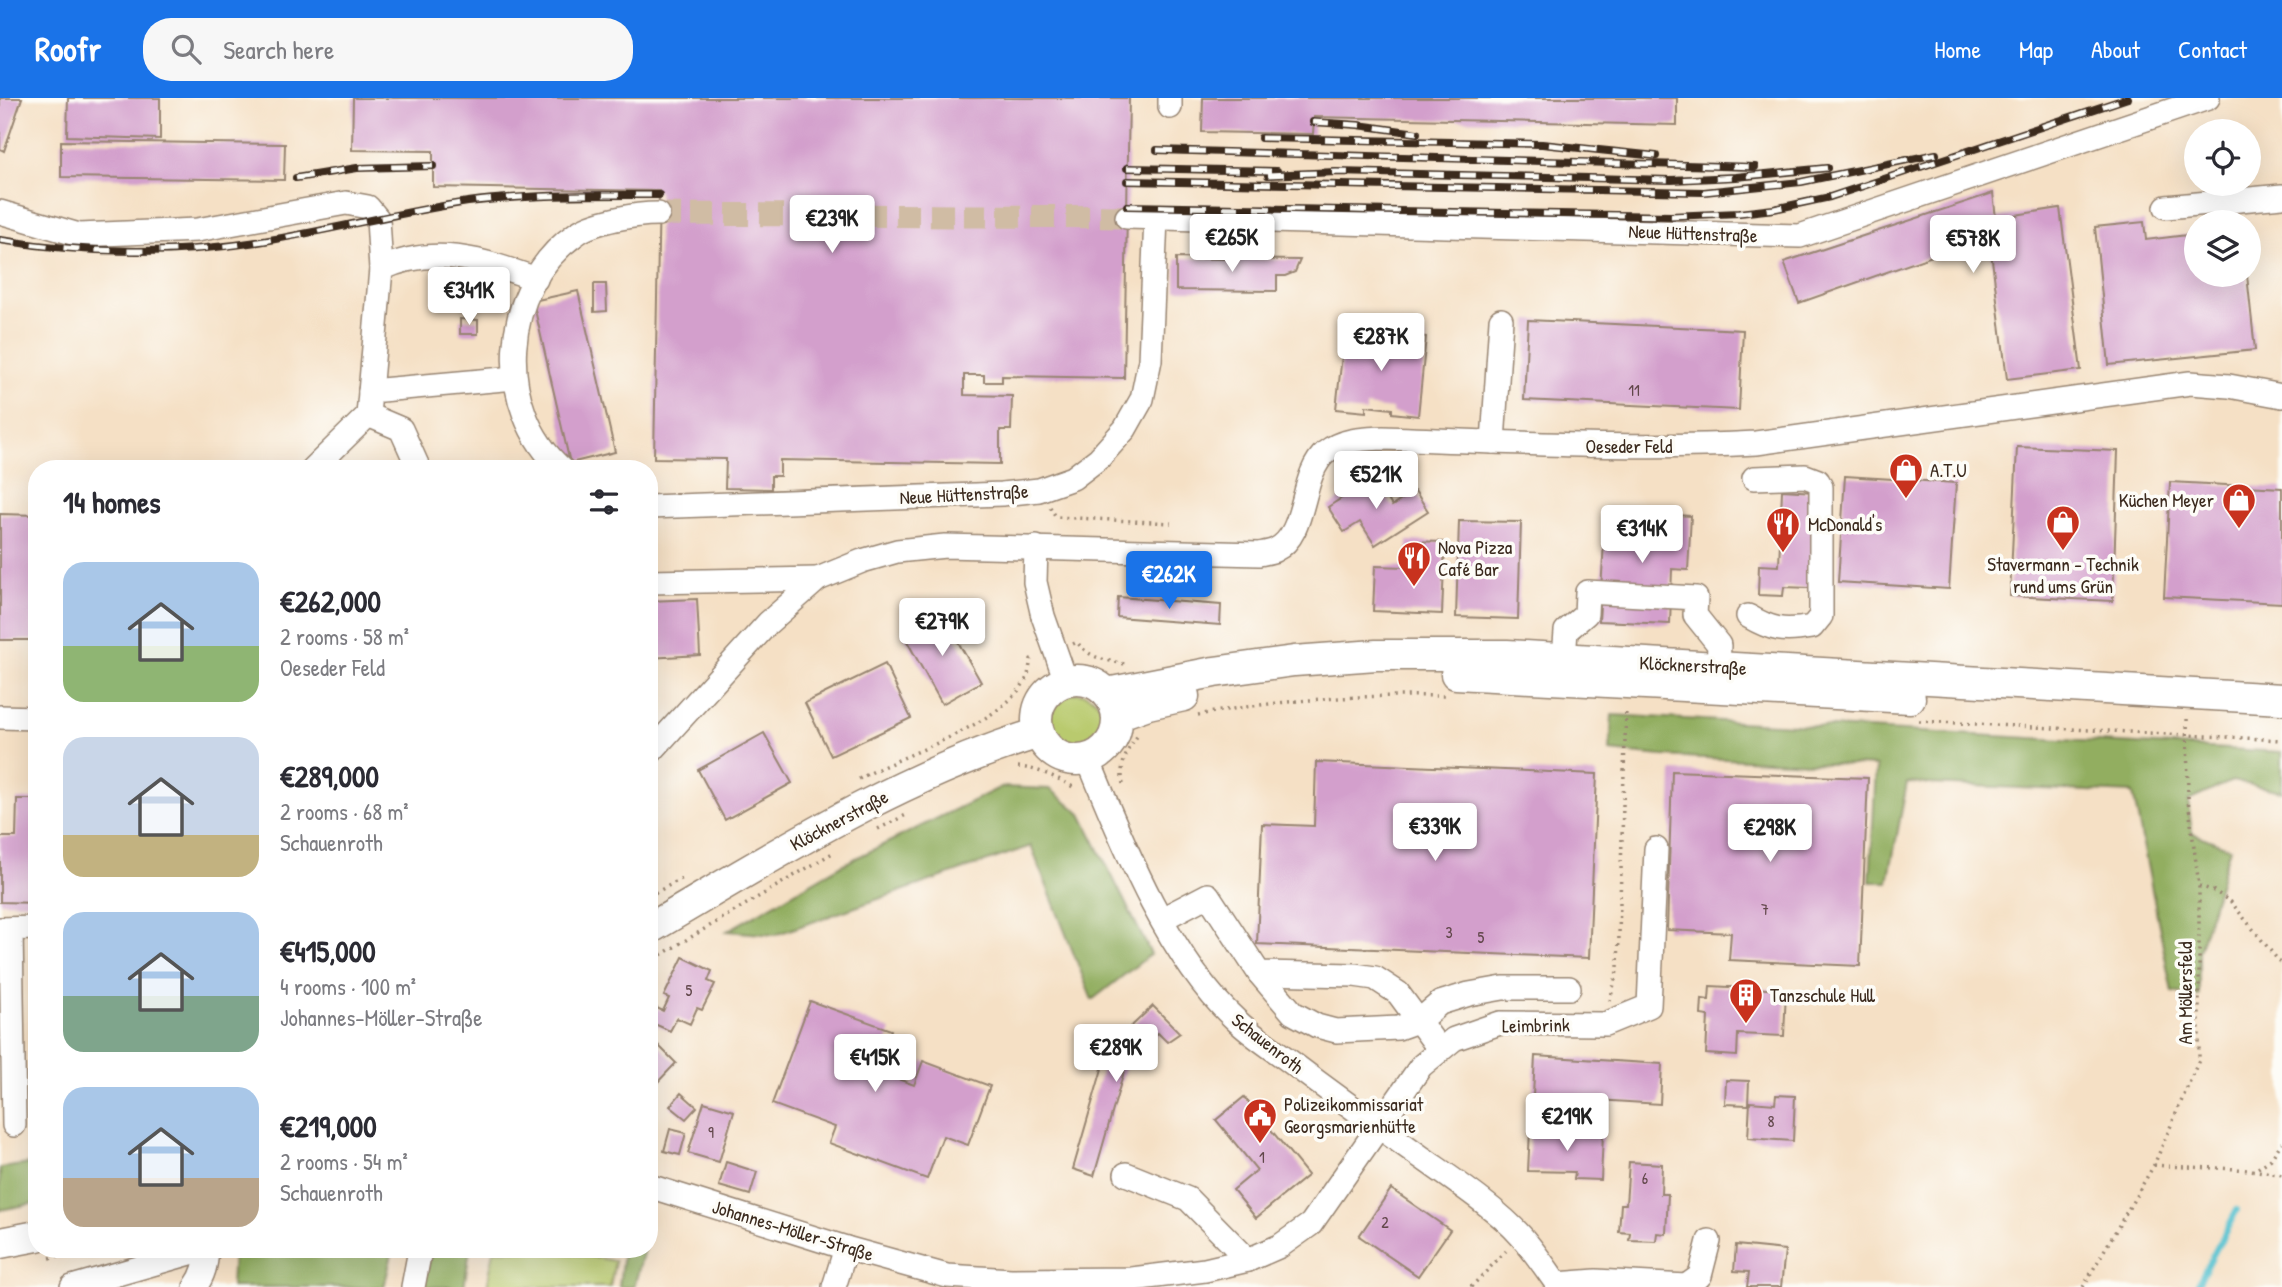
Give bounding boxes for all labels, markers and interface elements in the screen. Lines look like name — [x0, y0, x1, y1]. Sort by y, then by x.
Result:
search box — [143, 18, 633, 81]
text: Roofr — [35, 27, 101, 71]
icon: search — [167, 30, 205, 68]
text: Search here — [223, 32, 334, 67]
text: Home — [1934, 33, 1981, 65]
text: Map — [2019, 33, 2053, 65]
text: About — [2091, 33, 2140, 65]
text: Contact — [2178, 33, 2247, 65]
map controls — [2184, 119, 2261, 287]
button: locate — [2184, 119, 2261, 196]
pin: €239K — [783, 195, 881, 255]
text: €239K — [806, 202, 858, 233]
button: layers — [2184, 210, 2261, 287]
pin: €265K — [1183, 214, 1281, 274]
pin: €578K — [1924, 216, 2022, 275]
street label: Neue Hüttenstraße — [1628, 218, 1758, 248]
text: €265K — [1206, 221, 1258, 252]
text: €578K — [1946, 222, 2000, 253]
pin: €341K — [420, 268, 518, 327]
text: €341K — [444, 274, 494, 305]
pin: €287K — [1332, 314, 1430, 373]
text: €287K — [1353, 320, 1409, 351]
house number: 11 — [1628, 379, 1640, 401]
street label: Oeseder Feld — [1586, 433, 1673, 459]
shop icon: A.T.U — [1887, 451, 1925, 500]
pin: €521K — [1327, 452, 1425, 511]
place label: A.T.U — [1930, 457, 1967, 483]
text: €521K — [1350, 458, 1402, 489]
street label: Neue Hüttenstraße — [899, 478, 1030, 510]
shop icon: Küchen Meyer — [2220, 481, 2258, 530]
text: 14 homes — [63, 482, 161, 522]
icon: filters — [585, 483, 623, 521]
place label: Küchen Meyer — [2119, 487, 2215, 513]
shop icon: Stavermann - Technik rund ums Grün — [2044, 503, 2082, 552]
pin: €314K — [1593, 505, 1691, 565]
restaurant icon: McDonald's — [1764, 505, 1802, 554]
place label: McDonald's — [1808, 511, 1882, 537]
text: €314K — [1617, 512, 1667, 543]
place label: Nova Pizza Café Bar — [1438, 534, 1513, 582]
restaurant icon: Nova Pizza Café Bar — [1395, 539, 1433, 588]
place label: Stavermann - Technik rund ums Grün — [1987, 551, 2139, 599]
pin: €262K — [1120, 552, 1218, 611]
text: €262K — [1142, 558, 1196, 589]
text: €262,000 — [280, 581, 381, 621]
icon: home — [119, 590, 203, 674]
pin: €279K — [893, 598, 991, 658]
text: €279K — [915, 605, 969, 636]
text: 2 rooms · 58 m² — [280, 621, 409, 652]
street label: Klöcknerstraße — [1639, 649, 1748, 681]
text: Oeseder Feld — [280, 652, 385, 683]
text: €289,000 — [280, 756, 379, 796]
icon: home — [119, 765, 203, 849]
street label: Klöcknerstraße — [785, 783, 893, 857]
text: 2 rooms · 68 m² — [280, 796, 408, 827]
pin: €339K — [1386, 804, 1484, 863]
pin: €298K — [1721, 804, 1819, 864]
text: €339K — [1409, 810, 1461, 841]
text: €298K — [1744, 811, 1796, 842]
text: Schauenroth — [280, 827, 383, 858]
house number: 7 — [1761, 898, 1769, 920]
house number: 3 — [1445, 921, 1453, 943]
house number: 5 — [1478, 926, 1485, 948]
text: €415,000 — [280, 931, 376, 971]
icon: home — [119, 940, 203, 1024]
street label: Am Möllersfeld — [2172, 941, 2198, 1044]
text: 4 rooms · 100 m² — [280, 971, 416, 1002]
building icon: Tanzschule Hull — [1727, 976, 1765, 1025]
house number: 5 — [686, 979, 693, 1001]
place label: Tanzschule Hull — [1770, 982, 1876, 1008]
text: Johannes-Möller-Straße — [280, 1002, 482, 1033]
street label: Schauenroth — [1227, 1007, 1309, 1079]
street label: Leimbrink — [1502, 1011, 1570, 1039]
pin: €289K — [1067, 1024, 1165, 1084]
text: €289K — [1090, 1031, 1142, 1062]
pin: €415K — [826, 1034, 924, 1094]
text: €415K — [850, 1041, 900, 1072]
place label: Polizeikommissariat Georgsmarienhütte — [1284, 1091, 1424, 1139]
pin: €219K — [1518, 1094, 1616, 1153]
public building icon: Polizeikommissariat Georgsmarienhütte — [1241, 1096, 1279, 1145]
text: €219K — [1542, 1100, 1592, 1131]
text: €219,000 — [280, 1106, 377, 1146]
house number: 8 — [1768, 1110, 1775, 1132]
icon: home — [119, 1115, 203, 1199]
house number: 9 — [708, 1121, 714, 1143]
text: 2 rooms · 54 m² — [280, 1146, 408, 1177]
house number: 1 — [1259, 1146, 1265, 1168]
house number: 6 — [1642, 1167, 1648, 1189]
text: Schauenroth — [280, 1177, 383, 1208]
street label: Johannes-Möller-Straße — [709, 1193, 877, 1267]
house number: 2 — [1381, 1211, 1389, 1233]

